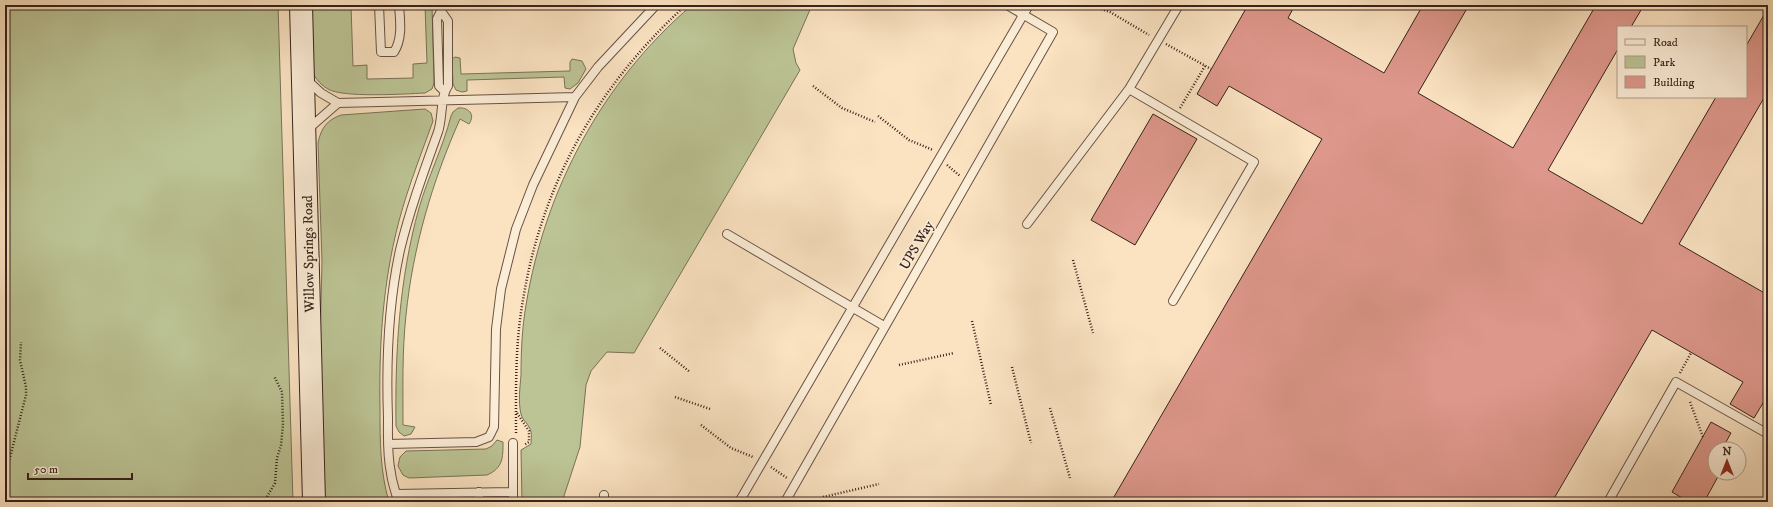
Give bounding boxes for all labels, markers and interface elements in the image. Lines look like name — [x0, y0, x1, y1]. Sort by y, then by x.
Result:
legend — [1617, 26, 1747, 98]
text: Road — [1653, 35, 1678, 50]
text: Park — [1653, 55, 1675, 70]
text: Building — [1653, 75, 1694, 90]
street label: Willow Springs Road — [299, 195, 319, 314]
street label: UPS Way — [896, 217, 938, 273]
north arrow — [1707, 441, 1747, 481]
text: N — [1722, 445, 1732, 459]
scale bar — [28, 455, 132, 481]
text: 50 m — [34, 462, 58, 477]

